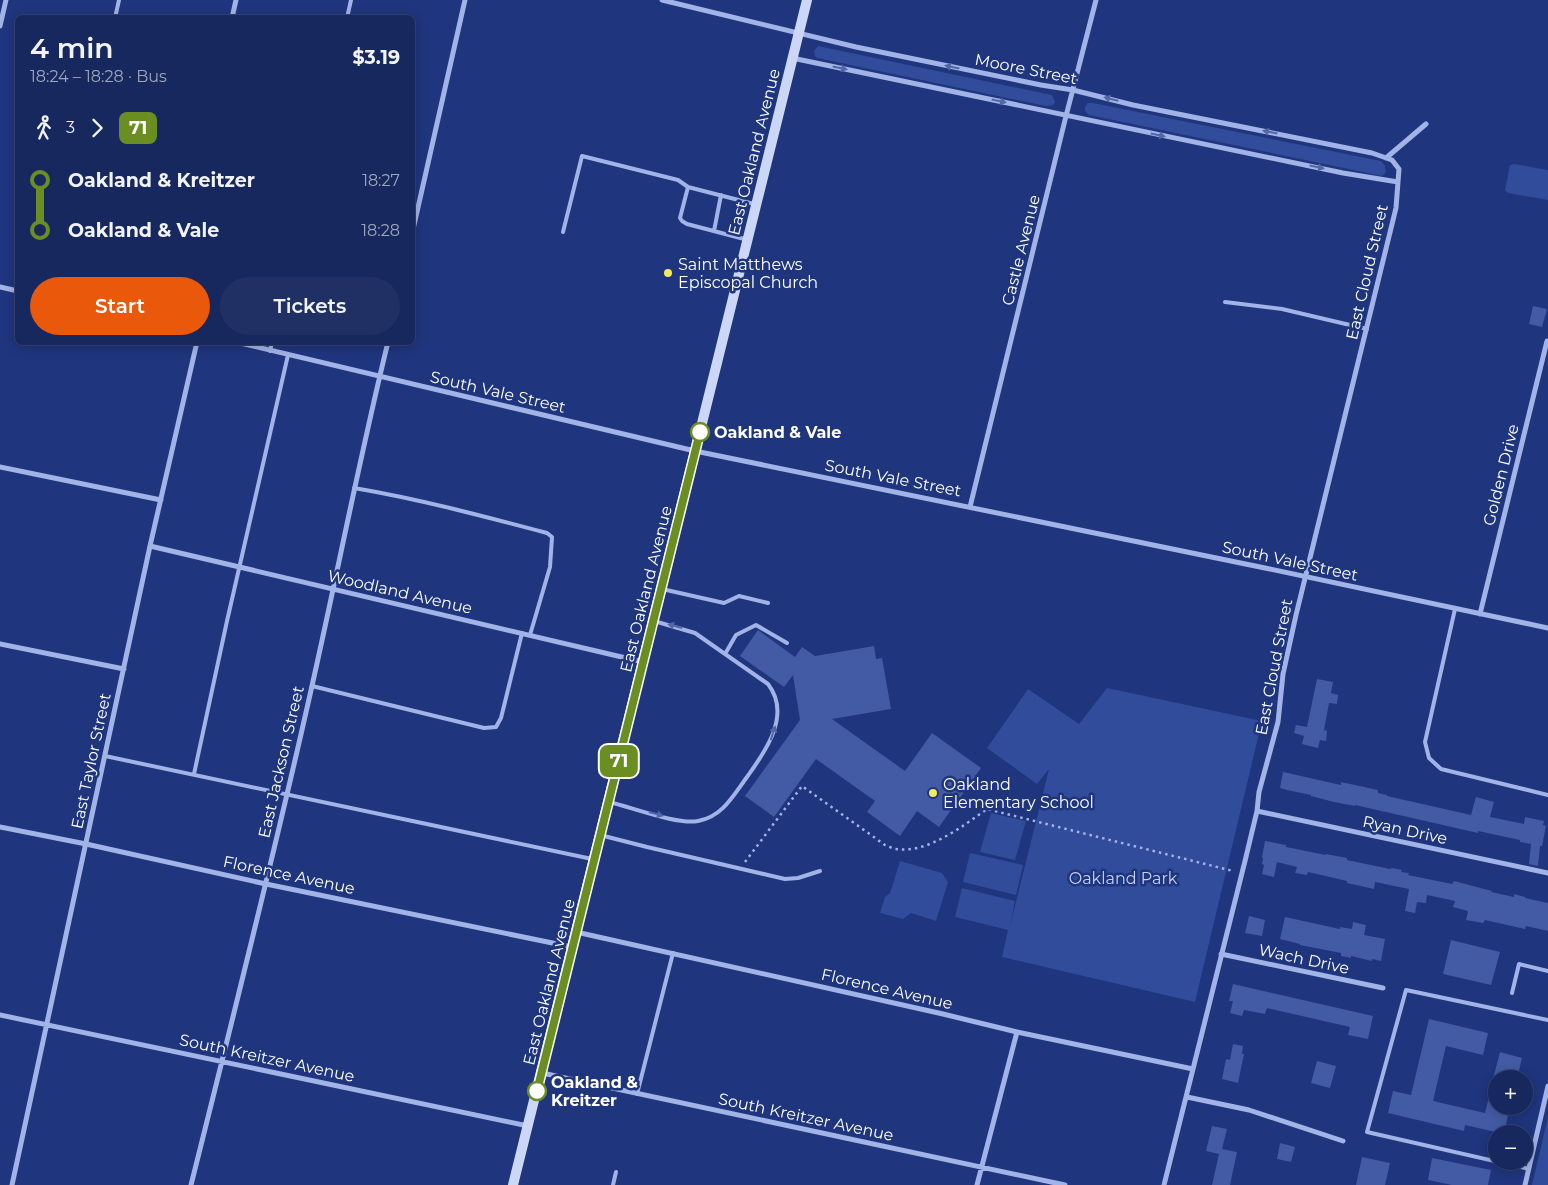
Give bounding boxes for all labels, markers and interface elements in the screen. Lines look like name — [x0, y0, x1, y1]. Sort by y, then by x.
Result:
text: 4 min — [30, 31, 114, 65]
text: $3.19 — [352, 46, 400, 69]
street label: Moore Street — [973, 50, 1079, 88]
one-way arrow — [944, 62, 960, 70]
one-way arrow — [832, 64, 848, 72]
text: 18:24 – 18:28 · Bus — [30, 67, 167, 86]
street label: East Oakland Avenue — [724, 67, 784, 237]
one-way arrow — [1104, 95, 1119, 103]
one-way arrow — [991, 97, 1007, 105]
icon: walk — [30, 114, 58, 142]
icon: forward — [83, 114, 111, 142]
text: 71 — [129, 117, 147, 139]
text: 3 — [66, 118, 75, 137]
one-way arrow — [1262, 128, 1278, 136]
one-way arrow — [1150, 131, 1166, 139]
one-way arrow — [1310, 164, 1326, 172]
text: Oakland & Kreitzer — [68, 169, 255, 192]
text: 18:27 — [362, 171, 400, 190]
street label: Castle Avenue — [998, 193, 1044, 307]
street label: East Cloud Street — [1342, 202, 1392, 342]
text: Oakland & Vale — [68, 219, 219, 242]
text: 18:28 — [361, 221, 400, 240]
place label: Saint Matthews Episcopal Church — [678, 255, 818, 292]
marker: Saint Matthews Episcopal Church — [662, 267, 674, 279]
button: Start — [30, 277, 210, 335]
button: Tickets — [220, 277, 400, 335]
street label: South Vale Street — [428, 367, 568, 417]
marker: Oakland & Vale — [690, 422, 710, 442]
street label: Golden Drive — [1479, 422, 1523, 528]
place label: Oakland & Vale — [714, 423, 841, 442]
street label: South Vale Street — [823, 455, 963, 501]
street label: East Oakland Avenue — [616, 504, 676, 674]
street label: South Vale Street — [1220, 537, 1360, 585]
street label: Woodland Avenue — [326, 566, 474, 618]
street label: East Cloud Street — [1251, 597, 1297, 737]
one-way arrow — [667, 622, 682, 630]
street label: East Jackson Street — [254, 684, 308, 840]
street label: East Taylor Street — [67, 691, 115, 831]
one-way arrow — [769, 726, 777, 741]
line badge: 71 — [596, 745, 642, 777]
text: 71 — [610, 750, 628, 772]
place label: Oakland Elementary School — [943, 775, 1094, 812]
marker: Oakland Elementary School — [927, 787, 939, 799]
one-way arrow — [648, 811, 663, 819]
street label: Ryan Drive — [1361, 812, 1449, 848]
street label: Florence Avenue — [221, 852, 357, 898]
park label: Oakland Park — [1069, 869, 1178, 888]
street label: East Oakland Avenue — [519, 897, 579, 1067]
street label: Wach Drive — [1257, 940, 1351, 978]
street label: Florence Avenue — [819, 965, 955, 1013]
street label: South Kreitzer Avenue — [178, 1030, 356, 1086]
map controls — [1488, 1070, 1533, 1170]
button: + — [1488, 1070, 1533, 1115]
place label: Oakland & Kreitzer — [551, 1073, 638, 1110]
marker: Oakland & Kreitzer — [527, 1081, 547, 1101]
street label: South Kreitzer Avenue — [717, 1089, 895, 1145]
button: − — [1488, 1125, 1533, 1170]

